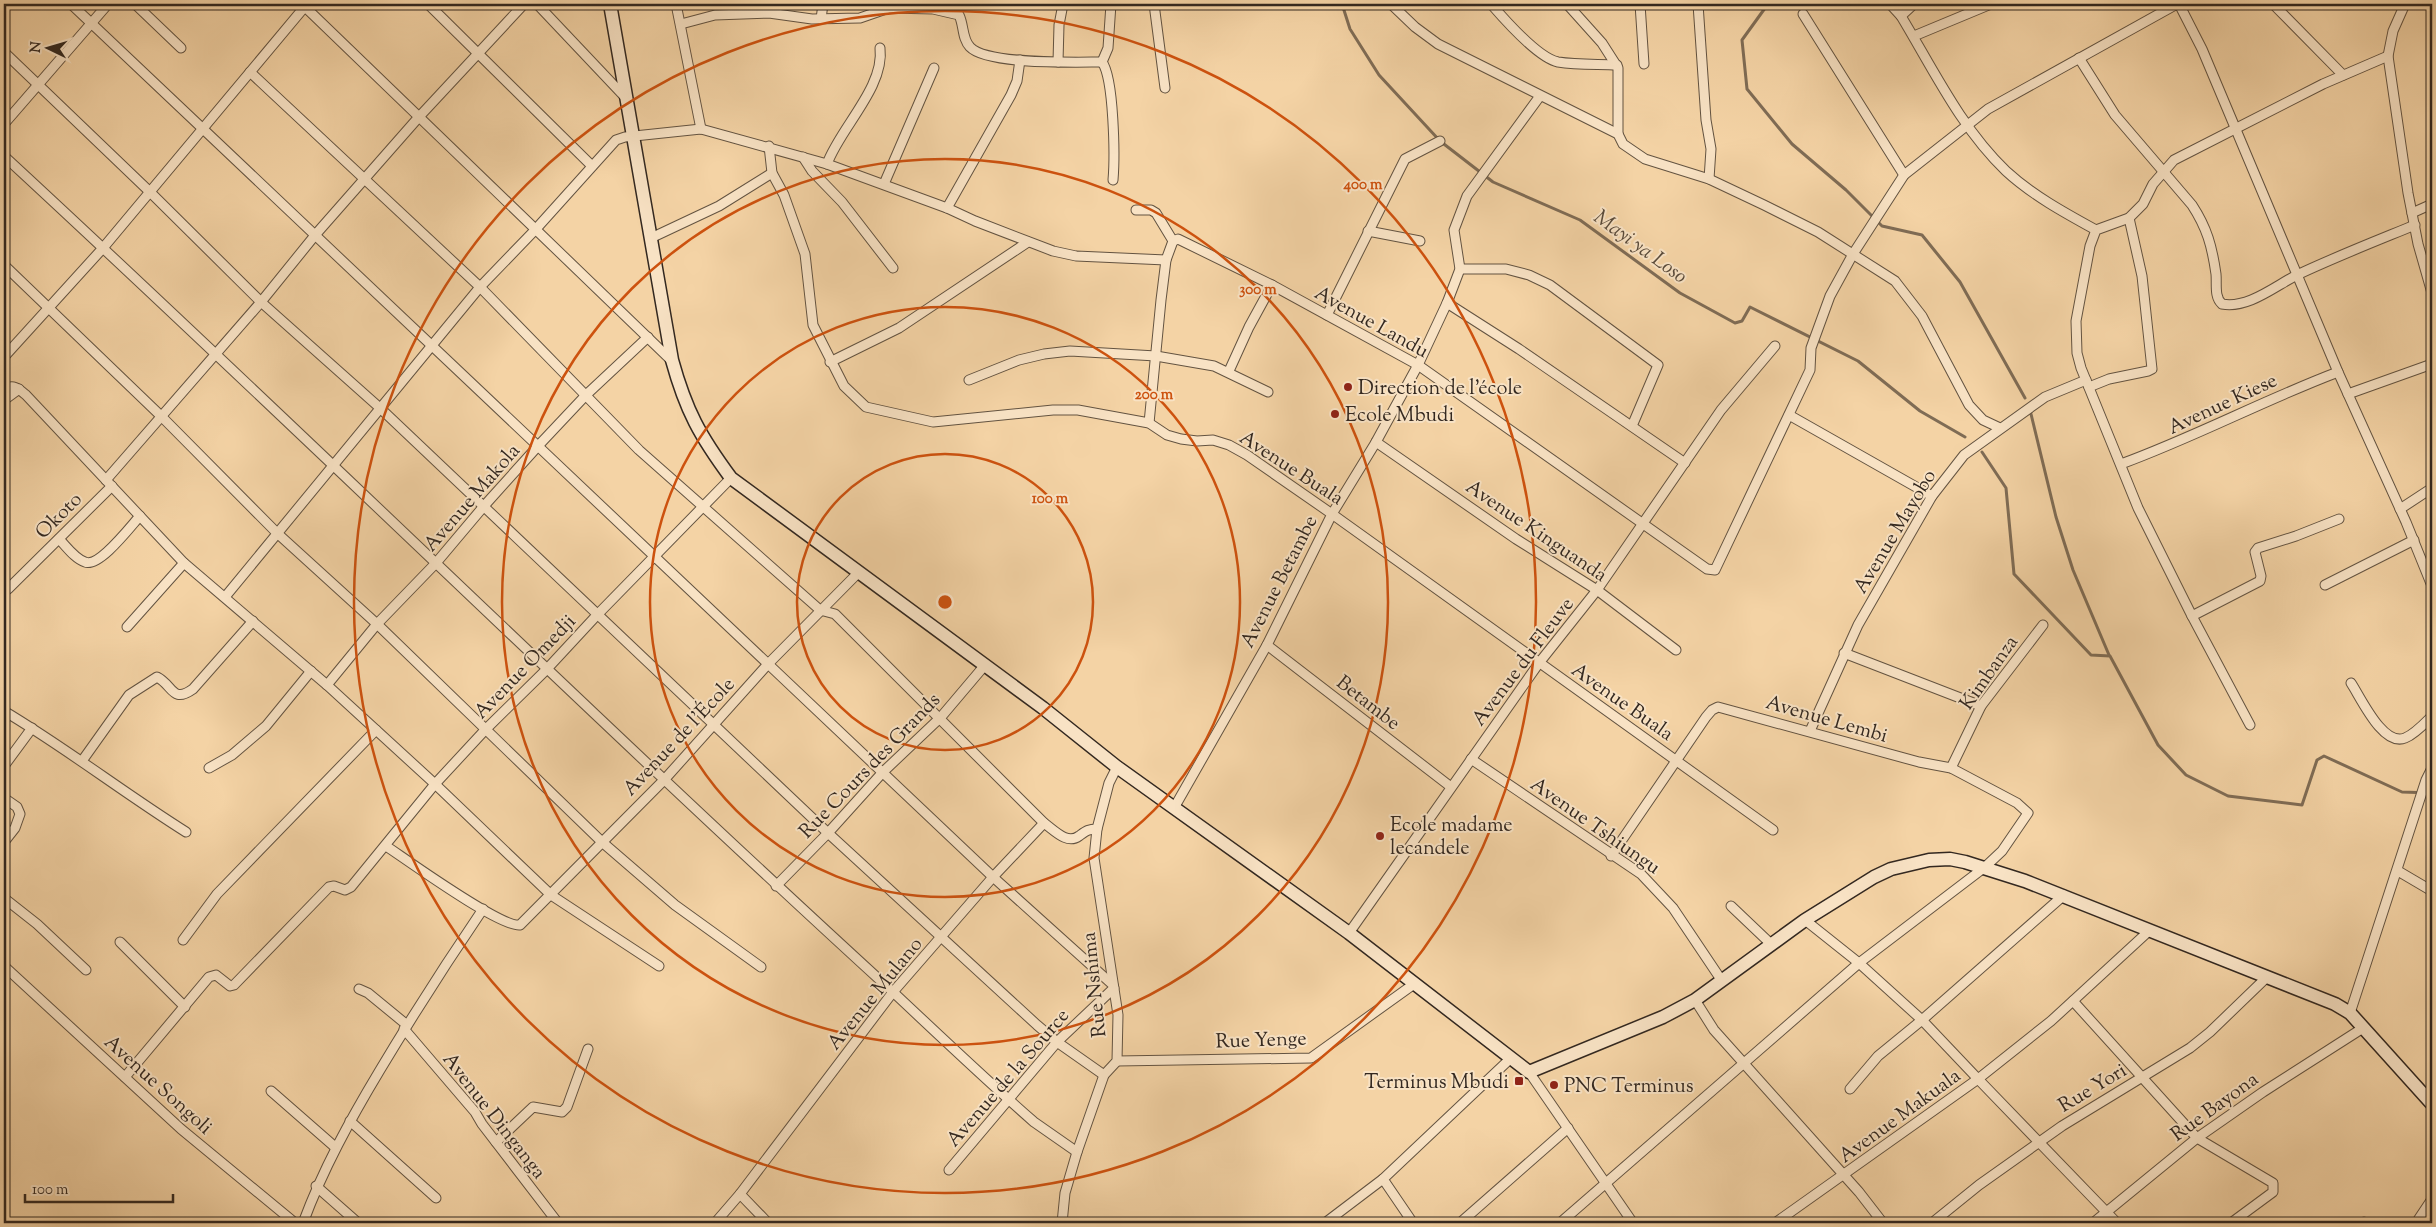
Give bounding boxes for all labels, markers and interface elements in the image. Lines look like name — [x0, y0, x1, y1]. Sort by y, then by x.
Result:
north arrow — [22, 22, 72, 72]
text: N — [27, 41, 47, 53]
text: 400 m — [1343, 175, 1383, 196]
water label: Mayi ya Loso — [1587, 203, 1693, 292]
text: 300 m — [1239, 280, 1277, 301]
street label: Avenue Landu — [1308, 280, 1434, 367]
street label: Avenue Kiese — [2164, 367, 2282, 443]
place label: Direction de l'école — [1358, 375, 1522, 404]
marker: Direction de l'école — [1342, 381, 1354, 393]
text: 200 m — [1135, 385, 1174, 406]
place label: Ecole Mbudi — [1345, 402, 1454, 431]
marker: Ecole Mbudi — [1329, 408, 1341, 420]
street label: Avenue Buala — [1233, 424, 1349, 514]
street label: Avenue Makola — [418, 438, 528, 559]
street label: Avenue Mayobo — [1848, 465, 1945, 600]
street label: Avenue Kinguanda — [1459, 474, 1612, 590]
street label: Okoto — [30, 487, 90, 547]
text: 100 m — [1032, 489, 1069, 510]
street label: Avenue Betambe — [1234, 511, 1326, 654]
street label: Avenue du Fleuve — [1466, 592, 1582, 733]
centre of rings — [936, 593, 954, 611]
street label: Avenue Omedji — [468, 608, 584, 727]
street label: Kimbanza — [1954, 630, 2026, 717]
street label: Avenue Buala — [1564, 657, 1679, 749]
street label: Betambe — [1329, 670, 1406, 738]
street label: Avenue de l'École — [616, 671, 743, 804]
street label: Rue Cours des Grands — [793, 687, 948, 846]
street label: Avenue Lembi — [1762, 689, 1891, 752]
street label: Avenue Tshiungu — [1524, 771, 1666, 883]
place label: Ecole madame lecandele — [1390, 812, 1513, 864]
marker: Ecole madame lecandele — [1374, 830, 1386, 842]
street label: Rue Nshima — [1076, 931, 1115, 1039]
street label: Avenue Mulano — [821, 932, 931, 1057]
street label: Avenue de la Source — [941, 1003, 1077, 1154]
street label: Rue Yenge — [1215, 1025, 1307, 1058]
street label: Avenue Songoli — [97, 1029, 218, 1143]
street label: Avenue Dinganga — [434, 1047, 552, 1186]
street label: Rue Yori — [2054, 1057, 2133, 1121]
street label: Avenue Makuala — [1833, 1063, 1968, 1171]
street label: Rue Bayona — [2166, 1066, 2265, 1150]
place label: Terminus Mbudi — [1364, 1069, 1509, 1098]
place label: PNC Terminus — [1564, 1073, 1694, 1102]
marker: Terminus Mbudi — [1513, 1075, 1525, 1087]
marker: PNC Terminus — [1548, 1079, 1560, 1091]
scale bar — [25, 1172, 172, 1204]
text: 100 m — [32, 1180, 69, 1201]

